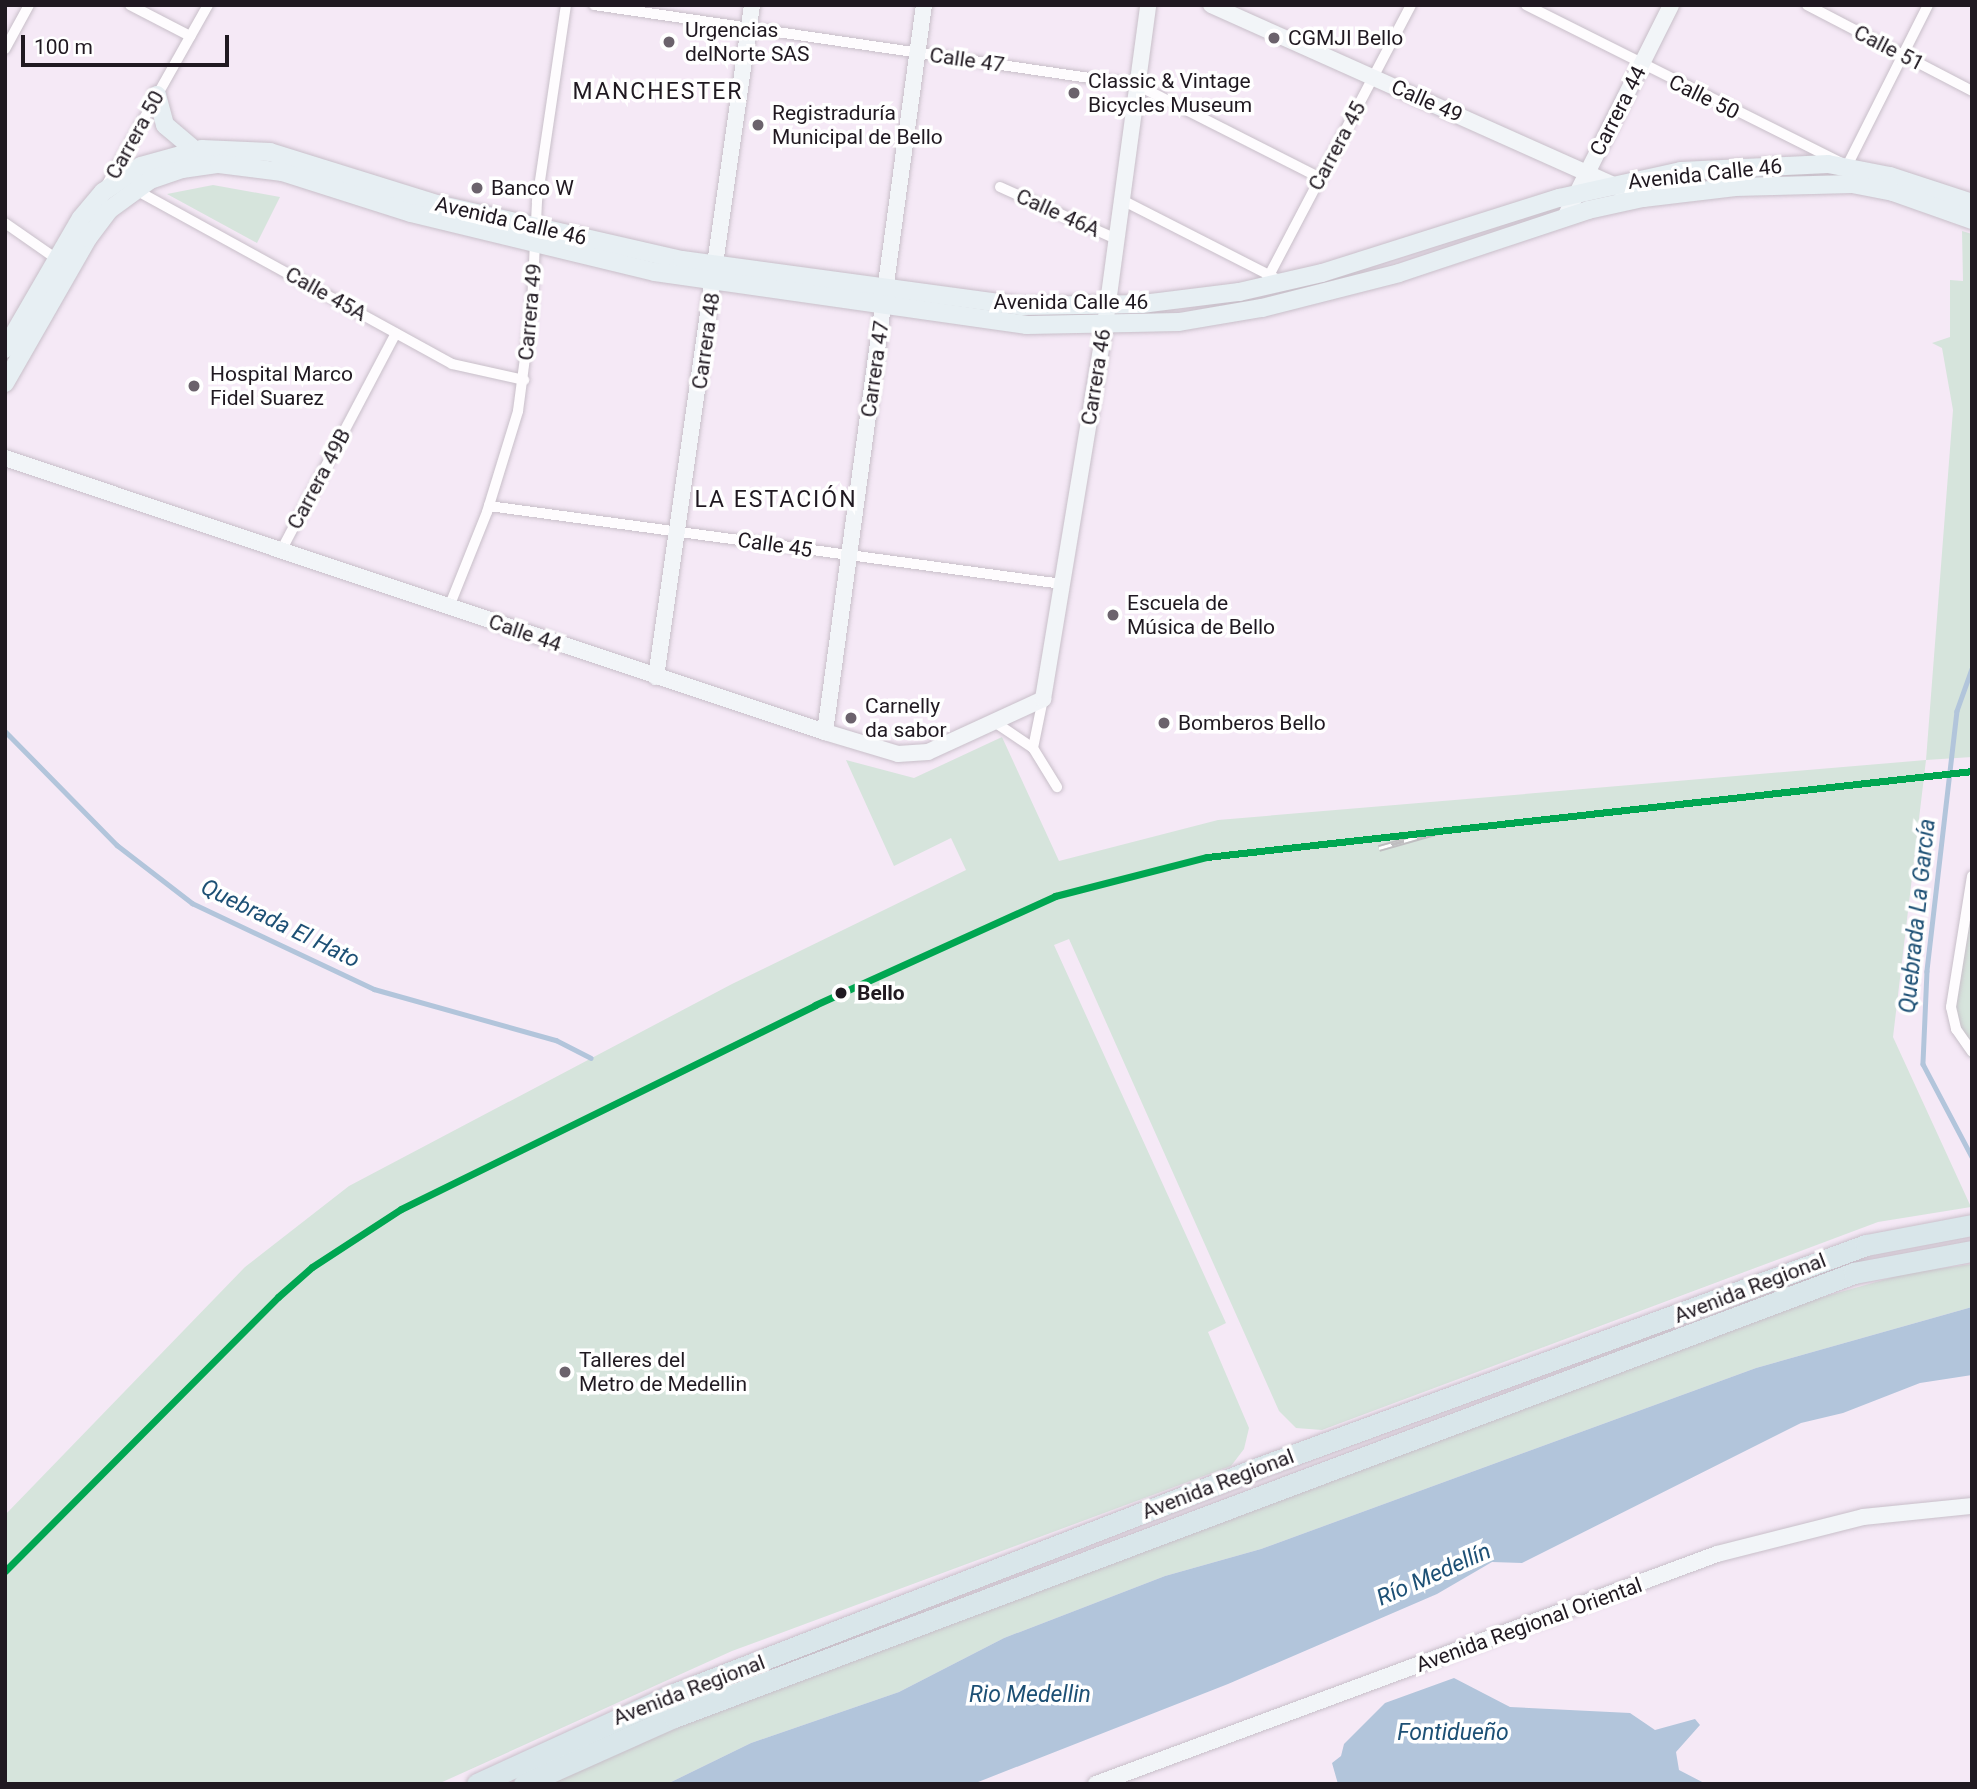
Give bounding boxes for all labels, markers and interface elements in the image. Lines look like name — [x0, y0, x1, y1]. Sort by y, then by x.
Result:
place label: Urgencias delNorte SAS — [685, 17, 810, 67]
street label: Calle 51 — [1850, 20, 1928, 76]
scale bar — [24, 21, 233, 65]
place label: CGMJI Bello — [1288, 25, 1403, 51]
marker: CGMJI Bello — [1266, 30, 1282, 46]
marker: Urgencias delNorte SAS — [659, 32, 679, 52]
text: 100 m — [34, 35, 93, 59]
street label: Calle 47 — [928, 42, 1006, 78]
street label: Carrera 44 — [1585, 62, 1651, 160]
place label: Classic & Vintage Bicycles Museum — [1088, 68, 1252, 118]
street label: Calle 50 — [1665, 69, 1743, 125]
street label: Calle 49 — [1388, 74, 1466, 128]
district label: MANCHESTER — [574, 78, 742, 106]
marker: Classic & Vintage Bicycles Museum — [1066, 85, 1082, 101]
street label: Carrera 50 — [100, 86, 170, 184]
street label: Carrera 45 — [1303, 97, 1371, 195]
place label: Registraduría Municipal de Bello — [772, 100, 943, 150]
marker: Registraduría Municipal de Bello — [750, 117, 766, 133]
street label: Avenida Calle 46 — [1627, 153, 1783, 195]
place label: Banco W — [491, 175, 574, 201]
marker: Banco W — [469, 180, 485, 196]
street label: Calle 46A — [1012, 183, 1104, 243]
street label: Avenida Calle 46 — [433, 191, 589, 251]
street label: Calle 45A — [281, 261, 371, 327]
street label: Carrera 49 — [513, 262, 547, 362]
street label: Avenida Calle 46 — [994, 289, 1148, 315]
street label: Carrera 48 — [687, 291, 725, 391]
street label: Carrera 47 — [856, 319, 894, 419]
street label: Carrera 46 — [1076, 327, 1116, 427]
place label: Hospital Marco Fidel Suarez — [210, 361, 353, 411]
marker: Hospital Marco Fidel Suarez — [184, 376, 204, 396]
street label: Carrera 49B — [282, 424, 356, 534]
district label: LA ESTACIÓN — [696, 486, 856, 514]
street label: Calle 45 — [736, 527, 814, 563]
place label: Escuela de Música de Bello — [1127, 590, 1275, 640]
marker: Escuela de Música de Bello — [1105, 607, 1121, 623]
street label: Calle 44 — [485, 609, 565, 657]
place label: Carnelly da sabor — [865, 693, 947, 743]
marker: Carnelly da sabor — [843, 710, 859, 726]
place label: Bomberos Bello — [1178, 710, 1326, 736]
marker: Bomberos Bello — [1156, 715, 1172, 731]
water label: Quebrada La García — [1894, 817, 1942, 1015]
water label: Quebrada El Hato — [196, 874, 364, 974]
place label: Bello — [857, 980, 905, 1006]
marker: Bello — [831, 983, 851, 1003]
street label: Avenida Regional — [1671, 1247, 1829, 1329]
place label: Talleres del Metro de Medellin — [579, 1347, 747, 1397]
marker: Talleres del Metro de Medellin — [557, 1364, 573, 1380]
street label: Avenida Regional — [1139, 1443, 1297, 1525]
water label: Río Medellín — [1373, 1538, 1495, 1612]
street label: Avenida Regional Oriental — [1413, 1572, 1645, 1678]
street label: Avenida Regional — [610, 1649, 768, 1731]
water label: Rio Medellin — [969, 1681, 1091, 1709]
water label: Fontidueño — [1397, 1719, 1509, 1747]

